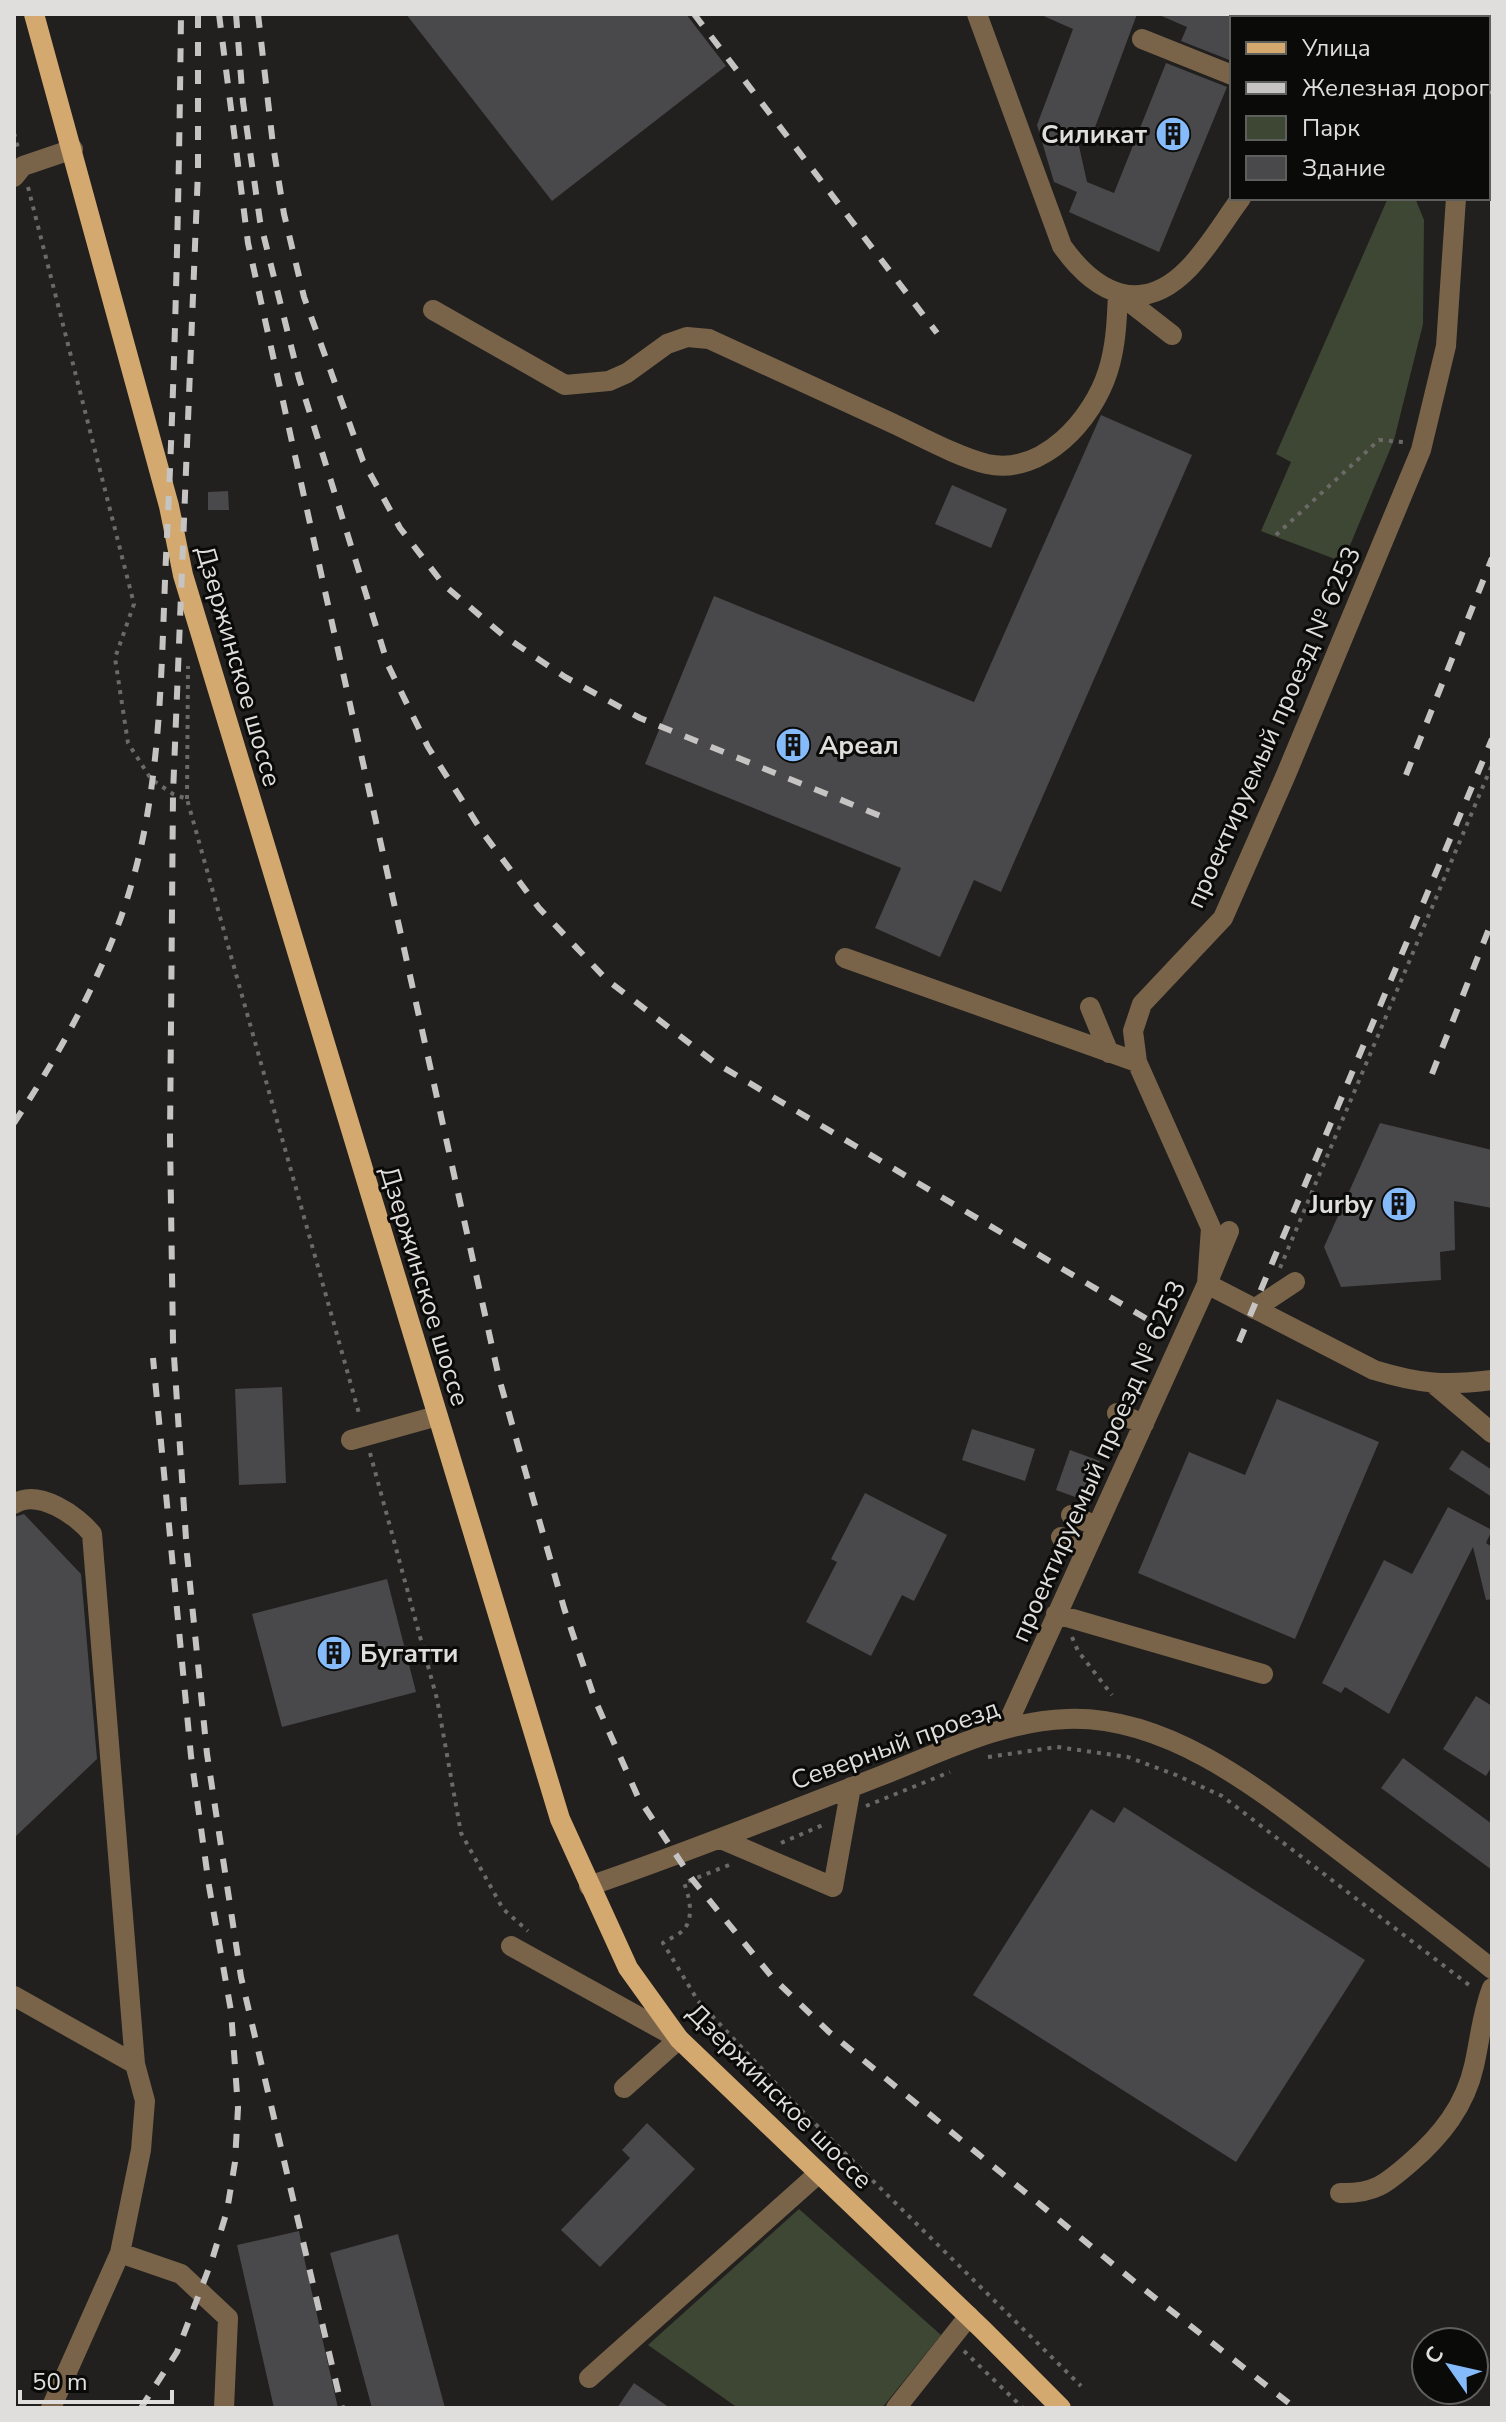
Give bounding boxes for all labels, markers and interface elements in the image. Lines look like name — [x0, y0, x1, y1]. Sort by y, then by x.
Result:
legend — [1230, 16, 1490, 200]
text: Улица — [1301, 32, 1371, 64]
text: Железная дорога — [1302, 72, 1502, 104]
text: Парк — [1302, 112, 1360, 144]
building icon: Силикат — [1154, 115, 1192, 153]
place label: Силикат — [1041, 117, 1148, 152]
text: Здание — [1302, 152, 1386, 184]
street label: проектируемый проезд № 6253 — [1178, 541, 1369, 914]
street label: Дзержинское шоссе — [187, 542, 290, 791]
building icon: Ареал — [774, 726, 812, 764]
place label: Ареал — [819, 728, 899, 763]
street label: Дзержинское шоссе — [371, 1162, 478, 1410]
building icon: Jurby — [1380, 1185, 1418, 1223]
place label: Jurby — [1309, 1187, 1373, 1222]
street label: проектируемый проезд № 6253 — [1003, 1275, 1194, 1648]
building icon: Бугатти — [315, 1634, 353, 1672]
place label: Бугатти — [360, 1636, 459, 1671]
street label: Северный проезд — [786, 1691, 1004, 1798]
street label: Дзержинское шоссе — [679, 1996, 880, 2197]
north arrow — [1410, 2326, 1490, 2406]
text: С — [1418, 2341, 1451, 2370]
scale bar — [20, 2354, 172, 2404]
text: 50 m — [32, 2366, 88, 2398]

